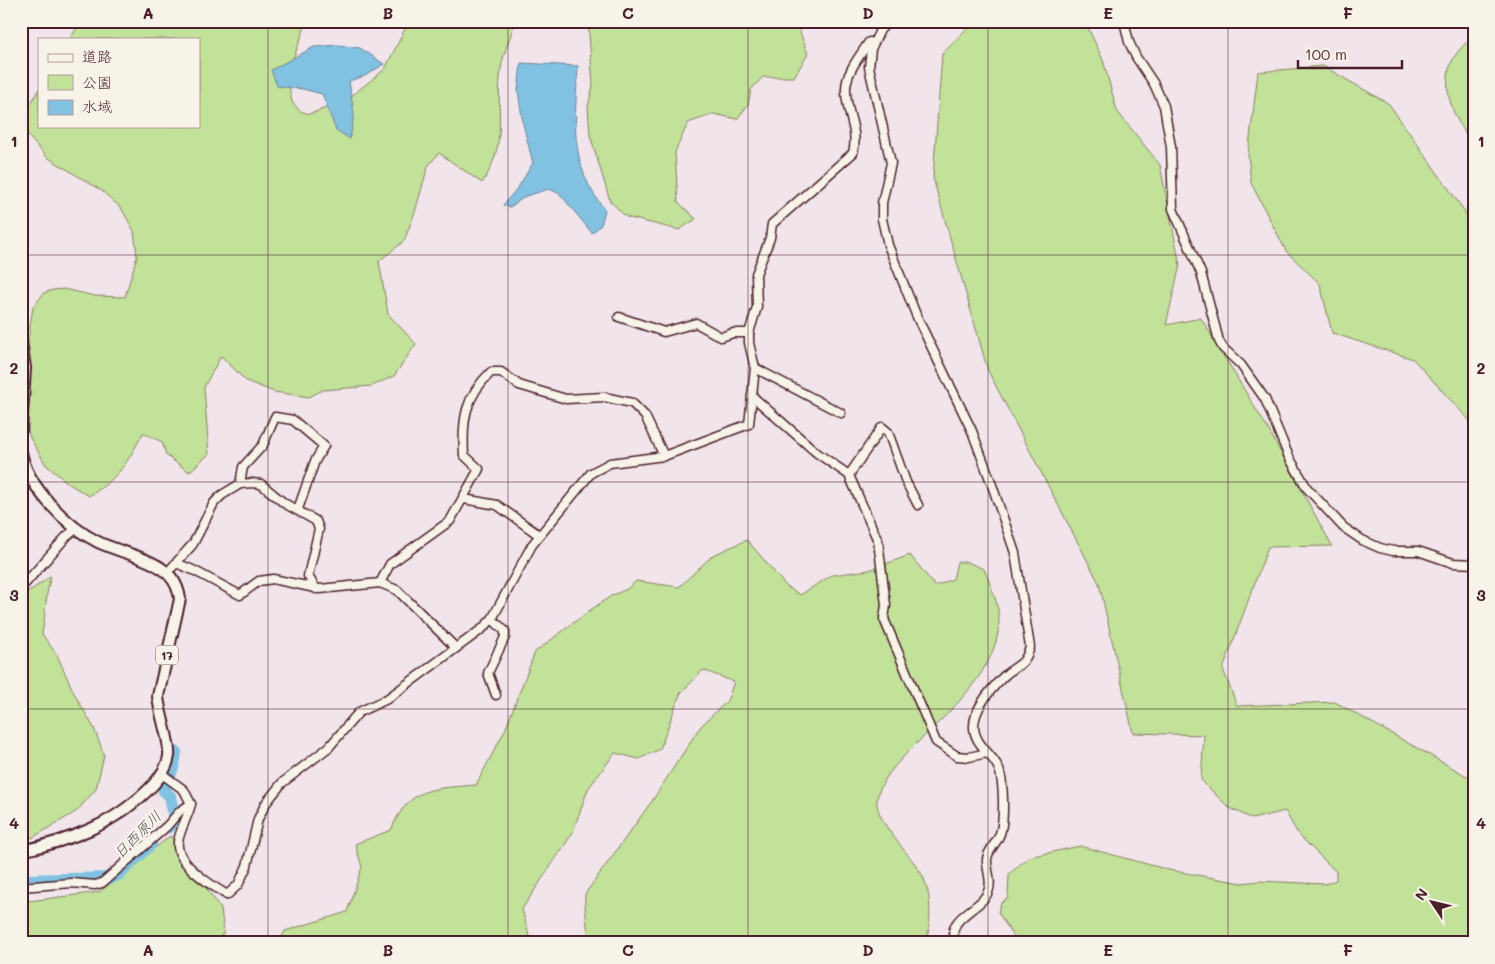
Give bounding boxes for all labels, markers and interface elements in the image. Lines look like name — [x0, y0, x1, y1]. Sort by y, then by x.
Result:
text: A — [142, 2, 154, 23]
text: B — [383, 2, 393, 23]
text: C — [622, 2, 634, 23]
text: D — [862, 2, 874, 23]
text: E — [1103, 2, 1113, 23]
text: F — [1343, 2, 1353, 23]
legend — [38, 38, 200, 128]
scale bar — [1298, 38, 1401, 70]
text: 100 m — [1305, 44, 1347, 64]
text: 道路 — [82, 46, 112, 66]
text: 公園 — [82, 72, 112, 92]
text: 水域 — [82, 96, 112, 116]
text: 1 — [10, 130, 18, 151]
text: 1 — [1477, 130, 1485, 151]
text: 2 — [10, 357, 19, 378]
text: 2 — [1477, 357, 1486, 378]
text: 3 — [9, 584, 19, 605]
text: 3 — [1476, 584, 1486, 605]
road number: 17 — [156, 646, 178, 664]
water label: 日西原川 — [109, 806, 165, 862]
text: 4 — [9, 812, 19, 833]
text: 4 — [1476, 812, 1486, 833]
north arrow — [1408, 876, 1458, 926]
text: N — [1410, 884, 1432, 904]
text: A — [142, 939, 154, 960]
text: B — [383, 939, 393, 960]
text: C — [622, 939, 634, 960]
text: D — [862, 939, 874, 960]
text: E — [1103, 939, 1113, 960]
text: F — [1343, 939, 1353, 960]

